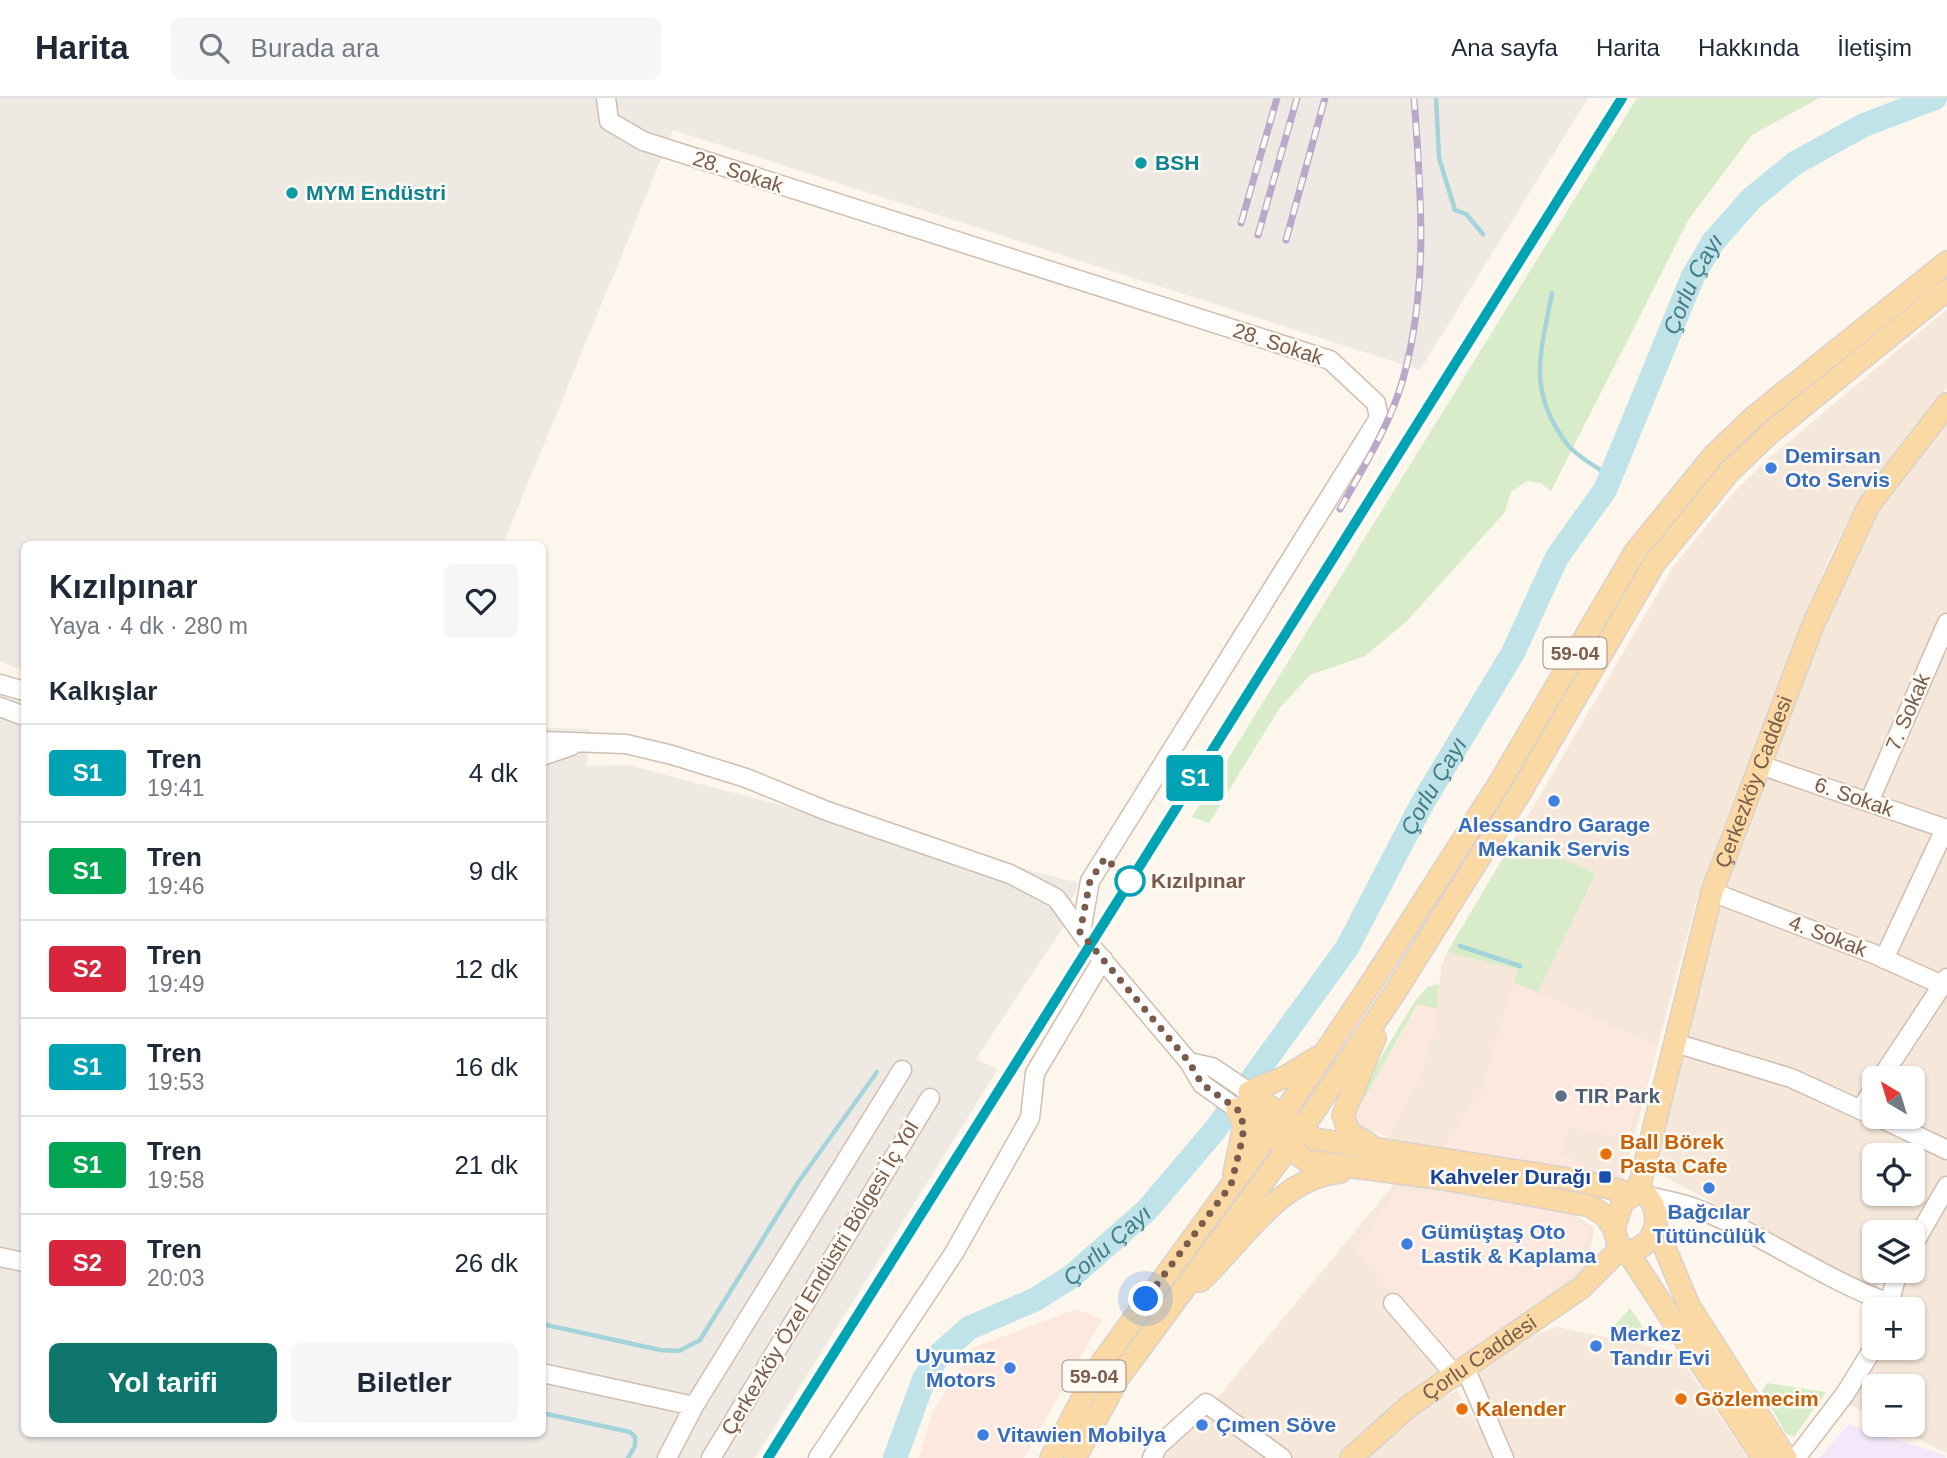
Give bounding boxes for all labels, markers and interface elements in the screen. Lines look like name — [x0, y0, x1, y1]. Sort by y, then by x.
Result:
search box — [171, 17, 661, 80]
text: Harita — [35, 29, 129, 66]
icon: search — [195, 29, 233, 67]
text: Burada ara — [251, 33, 379, 63]
text: Ana sayfa — [1451, 34, 1558, 61]
text: Harita — [1596, 34, 1660, 61]
text: Hakkında — [1698, 34, 1799, 61]
text: İletişim — [1837, 34, 1912, 61]
street label: 28. Sokak — [690, 146, 787, 197]
place label: BSH — [1155, 151, 1199, 174]
marker: BSH — [1133, 155, 1149, 171]
place label: MYM Endüstri — [306, 181, 446, 204]
marker: MYM Endüstri — [284, 185, 300, 201]
water label: Çorlu Çayı — [1657, 228, 1728, 338]
street label: 28. Sokak — [1230, 318, 1327, 369]
place label: Demirsan Oto Servis — [1785, 444, 1890, 491]
marker: Demirsan Oto Servis — [1763, 460, 1779, 476]
button: heart — [444, 564, 518, 638]
text: Kızılpınar — [49, 568, 198, 605]
text: Yaya · 4 dk · 280 m — [49, 613, 248, 639]
road number: 59-04 — [1544, 638, 1606, 668]
street label: 7. Sokak — [1881, 669, 1934, 754]
text: Kalkışlar — [49, 676, 157, 706]
street label: Çerkezköy Caddesi — [1710, 692, 1796, 871]
water label: Çorlu Çayı — [1395, 732, 1472, 839]
text: Tren — [147, 744, 202, 774]
line badge: S1 — [1164, 755, 1226, 801]
text: 4 dk — [469, 758, 518, 788]
text: S1 — [73, 759, 102, 786]
text: S1 — [1180, 764, 1210, 791]
street label: 6. Sokak — [1812, 772, 1897, 821]
text: 19:41 — [147, 775, 205, 801]
marker: Alessandro Garage Mekanik Servis — [1546, 793, 1562, 809]
place label: Alessandro Garage Mekanik Servis — [1458, 813, 1650, 860]
text: Tren — [147, 842, 202, 872]
text: 9 dk — [469, 856, 518, 886]
text: S1 — [73, 857, 102, 884]
marker: Kızılpınar — [1115, 866, 1145, 896]
place label: Kızılpınar — [1151, 869, 1246, 892]
text: 19:46 — [147, 873, 205, 899]
street label: 4. Sokak — [1786, 910, 1871, 961]
text: Tren — [147, 940, 202, 970]
text: 12 dk — [454, 954, 518, 984]
text: S2 — [73, 955, 102, 982]
text: 19:49 — [147, 971, 205, 997]
text: Tren — [147, 1038, 202, 1068]
text: 16 dk — [454, 1052, 518, 1082]
text: S1 — [73, 1053, 102, 1080]
north arrow — [1862, 1066, 1925, 1129]
map controls — [1862, 1066, 1925, 1437]
text: 19:53 — [147, 1069, 205, 1095]
place label: TIR Park — [1575, 1084, 1661, 1107]
marker: TIR Park — [1553, 1088, 1569, 1104]
street label: Çerkezköy Özel Endüstri Bölgesi İç Yol — [717, 1117, 923, 1439]
place label: Ball Börek Pasta Cafe — [1620, 1130, 1727, 1177]
text: Tren — [147, 1136, 202, 1166]
button: locate — [1862, 1143, 1925, 1206]
marker: Ball Börek Pasta Cafe — [1598, 1146, 1614, 1162]
text: 21 dk — [454, 1150, 518, 1180]
text: S1 — [73, 1151, 102, 1178]
place label: Kahveler Durağı — [1430, 1165, 1591, 1188]
text: 19:58 — [147, 1167, 205, 1193]
marker: Kahveler Durağı — [1597, 1169, 1613, 1185]
marker: Bağcılar Tütüncülük — [1701, 1180, 1717, 1196]
water label: Çorlu Çayı — [1058, 1200, 1156, 1291]
place label: Bağcılar Tütüncülük — [1652, 1200, 1766, 1247]
place label: Gümüştaş Oto Lastik & Kaplama — [1421, 1220, 1596, 1267]
button: layers — [1862, 1220, 1925, 1283]
text: Tren — [147, 1234, 202, 1264]
marker: Gümüştaş Oto Lastik & Kaplama — [1399, 1236, 1415, 1252]
text: 26 dk — [454, 1248, 518, 1278]
text: S2 — [73, 1249, 102, 1276]
text: 20:03 — [147, 1265, 205, 1291]
your location — [1128, 1281, 1163, 1316]
button: + — [1862, 1297, 1925, 1360]
street label: Çorlu Caddesi — [1417, 1310, 1540, 1405]
place label: Merkez Tandır Evi — [1610, 1322, 1710, 1369]
marker: Merkez Tandır Evi — [1588, 1338, 1604, 1354]
button: Yol tarifi — [49, 1343, 277, 1423]
button: Biletler — [291, 1343, 518, 1423]
place label: Uyumaz Motors — [915, 1344, 996, 1391]
marker: Uyumaz Motors — [1002, 1360, 1018, 1376]
road number: 59-04 — [1062, 1360, 1126, 1392]
button: − — [1862, 1374, 1925, 1437]
place label: Gözlemecim — [1695, 1387, 1819, 1410]
marker: Gözlemecim — [1673, 1391, 1689, 1407]
place label: Kalender — [1476, 1397, 1566, 1420]
marker: Kalender — [1454, 1401, 1470, 1417]
place label: Çımen Söve — [1216, 1413, 1336, 1436]
marker: Çımen Söve — [1194, 1417, 1210, 1433]
place label: Vitawien Mobilya — [997, 1423, 1166, 1446]
marker: Vitawien Mobilya — [975, 1427, 991, 1443]

